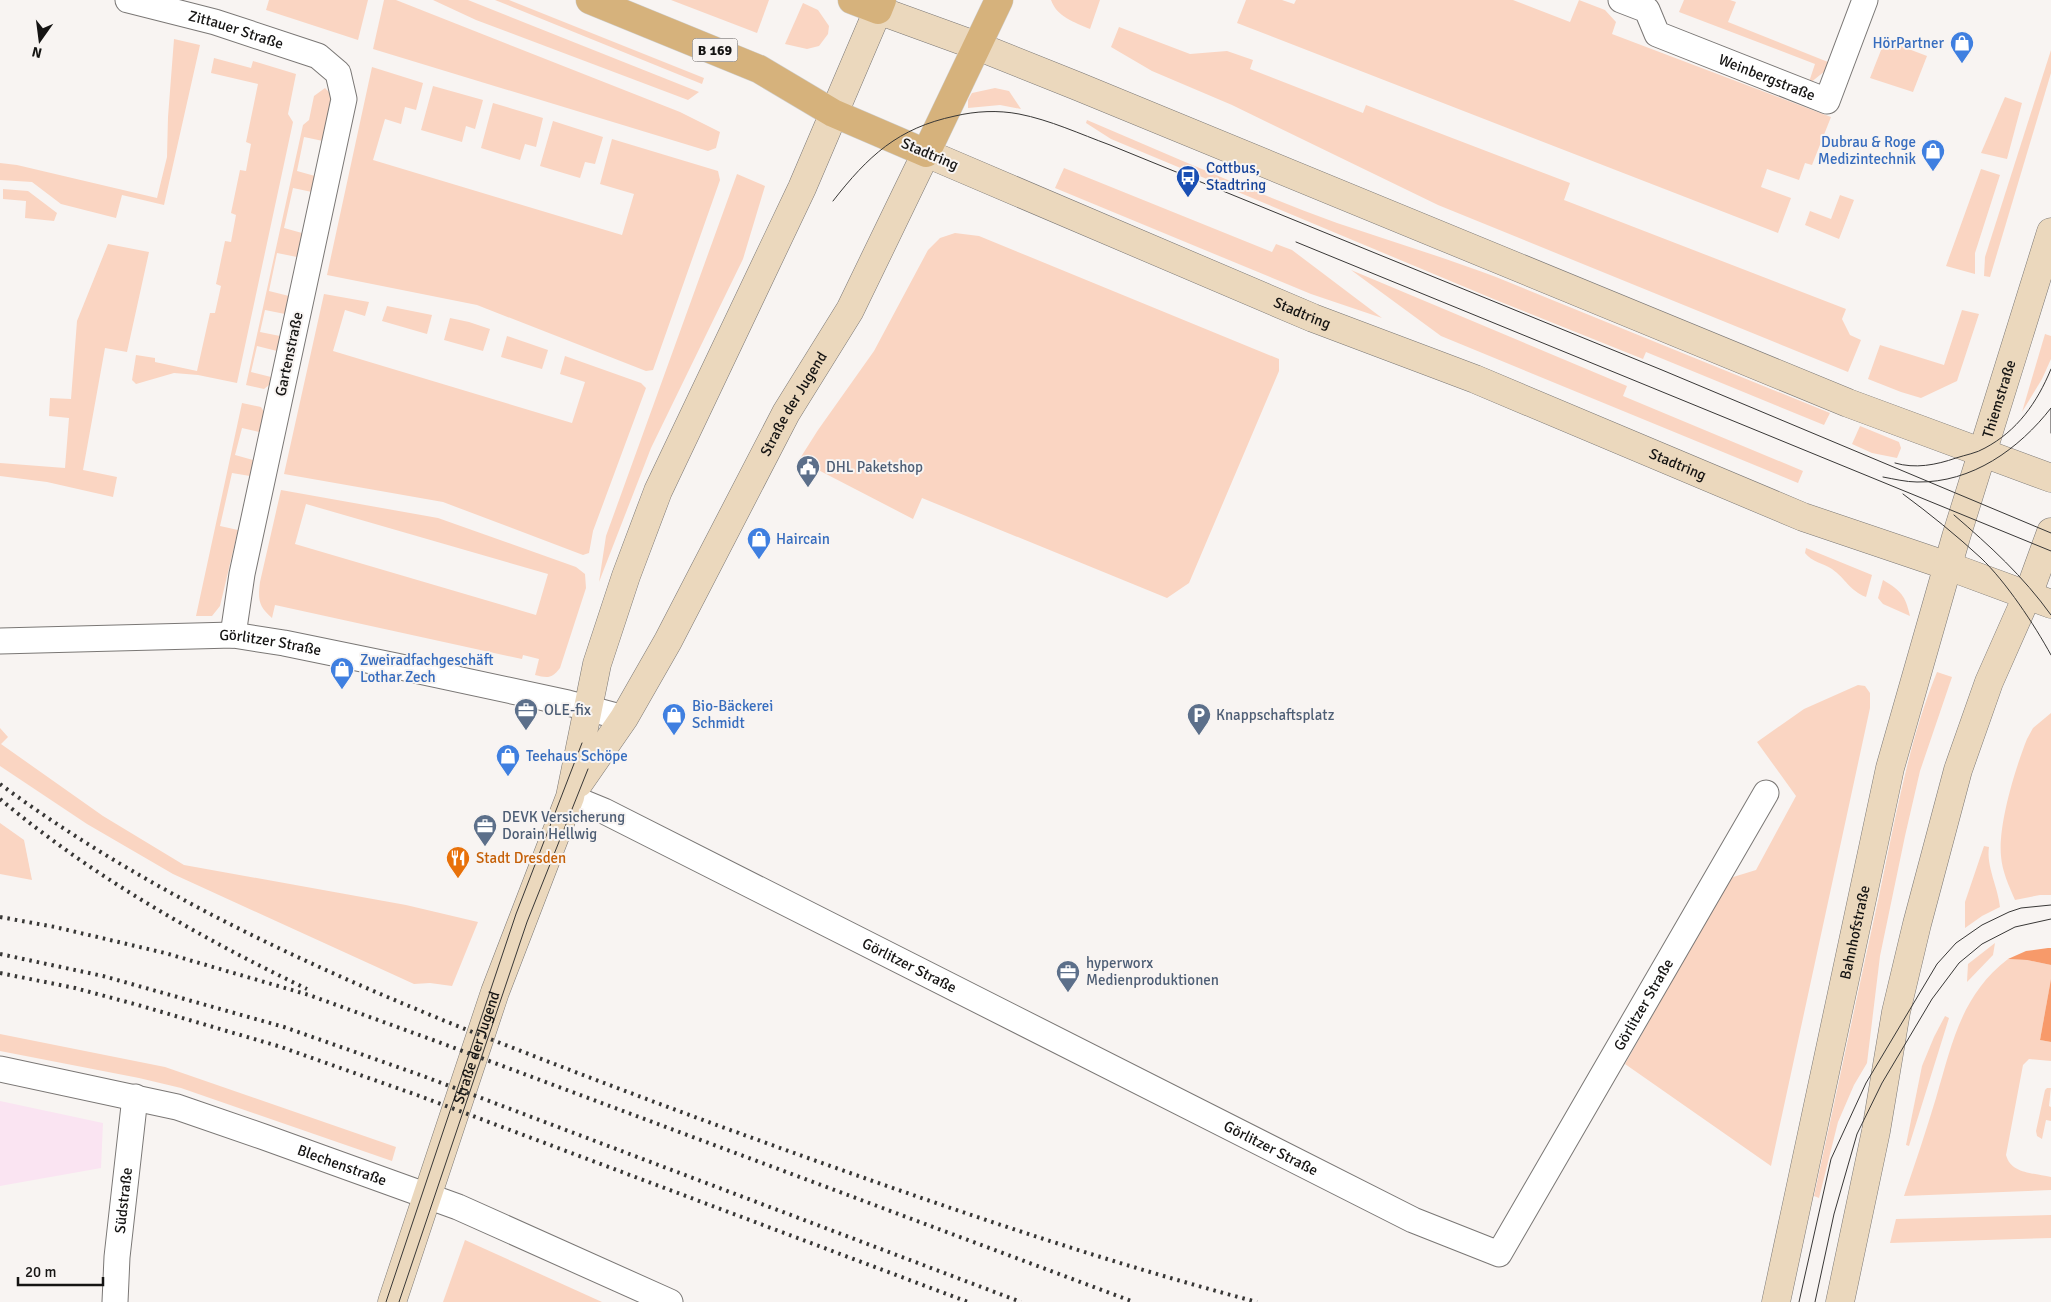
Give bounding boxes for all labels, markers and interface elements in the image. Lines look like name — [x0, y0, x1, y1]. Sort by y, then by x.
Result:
street label: Zittauer Straße — [187, 7, 286, 53]
north arrow — [15, 15, 65, 65]
shop icon: HörPartner — [1949, 30, 1975, 64]
place label: HörPartner — [1872, 34, 1944, 52]
road number: B 169 — [692, 38, 738, 62]
text: N — [30, 43, 44, 62]
street label: Weinbergstraße — [1716, 50, 1818, 104]
place label: Dubrau & Roge Medizintechnik — [1818, 133, 1916, 168]
street label: Stadtring — [899, 134, 961, 174]
shop icon: Dubrau & Roge Medizintechnik — [1920, 138, 1946, 172]
place label: Cottbus, Stadtring — [1206, 159, 1266, 194]
bus stop icon: Cottbus, Stadtring — [1175, 164, 1201, 198]
street label: Stadtring — [1271, 293, 1333, 333]
street label: Gartenstraße — [271, 310, 307, 398]
street label: Straße der Jugend — [756, 348, 831, 459]
street label: Thiemstraße — [1978, 358, 2020, 440]
street label: Stadtring — [1647, 444, 1709, 484]
public building icon: DHL Paketshop — [795, 454, 821, 488]
place label: DHL Paketshop — [826, 458, 923, 476]
shop icon: Haircain — [746, 526, 772, 560]
place label: Haircain — [776, 530, 830, 548]
street label: Görlitzer Straße — [219, 626, 323, 659]
place label: Zweiradfachgeschäft Lothar Zech — [360, 651, 494, 686]
shop icon: Zweiradfachgeschäft Lothar Zech — [329, 656, 355, 690]
office icon: OLE-fix — [513, 697, 539, 731]
place label: Bio-Bäckerei Schmidt — [692, 697, 773, 732]
place label: OLE-fix — [544, 701, 591, 719]
shop icon: Bio-Bäckerei Schmidt — [661, 702, 687, 736]
parking icon: Knappschaftsplatz — [1186, 702, 1212, 736]
place label: Knappschaftsplatz — [1216, 706, 1335, 724]
shop icon: Teehaus Schöpe — [495, 743, 521, 777]
place label: Teehaus Schöpe — [526, 747, 628, 765]
place label: DEVK Versicherung Dorain Hellwig — [502, 808, 625, 843]
office icon: DEVK Versicherung Dorain Hellwig — [472, 813, 498, 847]
restaurant icon: Stadt Dresden — [445, 845, 471, 879]
place label: Stadt Dresden — [476, 849, 566, 867]
street label: Bahnhofstraße — [1836, 884, 1874, 981]
street label: Görlitzer Straße — [859, 934, 960, 997]
place label: hyperworx Medienproduktionen — [1086, 954, 1219, 989]
street label: Görlitzer Straße — [1610, 955, 1677, 1054]
office icon: hyperworx Medienproduktionen — [1055, 959, 1081, 993]
street label: Straße der Jugend — [449, 989, 504, 1106]
street label: Görlitzer Straße — [1221, 1117, 1321, 1179]
street label: Blechenstraße — [295, 1141, 389, 1189]
street label: Südstraße — [111, 1166, 136, 1234]
scale bar — [18, 1254, 102, 1286]
text: 20 m — [25, 1263, 56, 1281]

